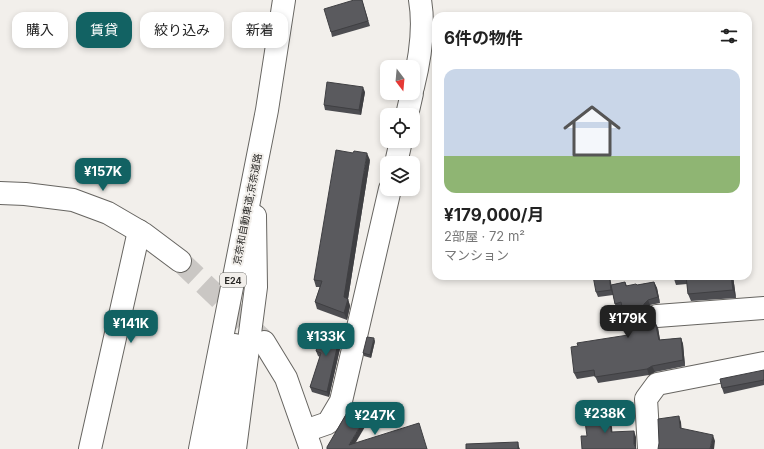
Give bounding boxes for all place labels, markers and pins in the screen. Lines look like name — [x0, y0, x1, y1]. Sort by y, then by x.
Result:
pin: ¥157K — [75, 158, 131, 192]
pin: ¥179K — [600, 305, 656, 339]
pin: ¥141K — [103, 310, 159, 344]
pin: ¥133K — [298, 323, 354, 357]
pin: ¥238K — [577, 400, 633, 434]
pin: ¥247K — [347, 402, 403, 436]

